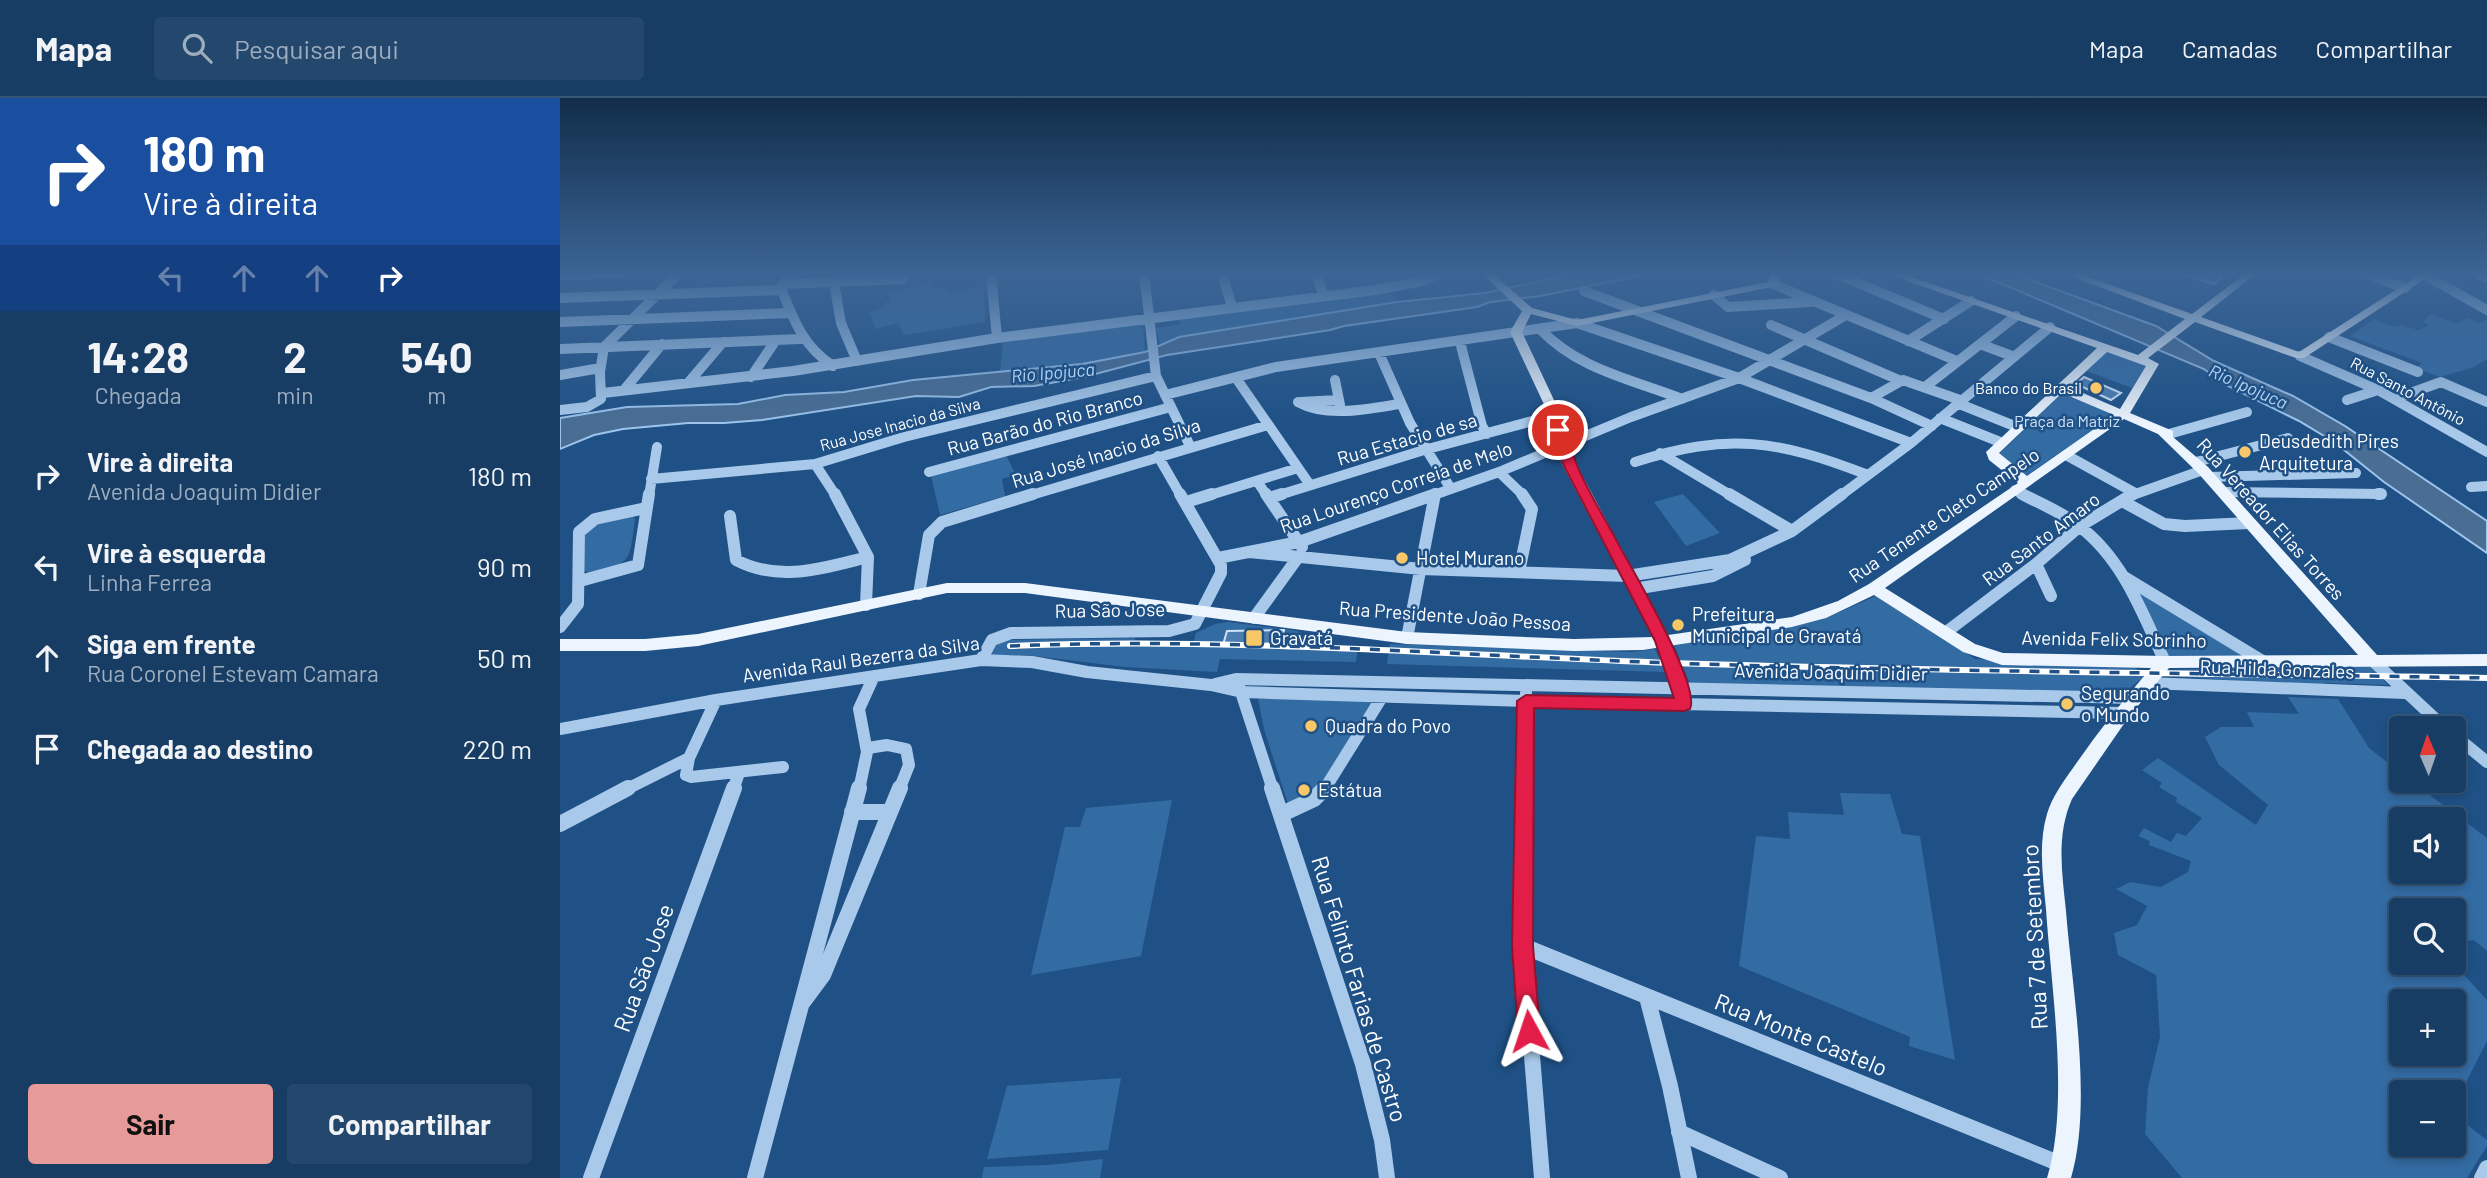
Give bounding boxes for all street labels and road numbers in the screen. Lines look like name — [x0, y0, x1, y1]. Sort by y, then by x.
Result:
street label: Rua Santo Antônio — [2348, 352, 2469, 429]
street label: Rua Barão do Rio Branco — [945, 385, 1145, 460]
street label: Rua Jose Inacio da Silva — [818, 393, 982, 454]
street label: Rua Estacio de sa — [1334, 408, 1480, 470]
street label: Rua José Inacio da Silva — [1009, 413, 1203, 492]
street label: Rua Vereador Elias Torres — [2193, 433, 2350, 604]
street label: Rua Lourenço Correia de Melo — [1276, 436, 1515, 537]
street label: Rua Tenente Cleto Campelo — [1844, 442, 2043, 587]
street label: Rua Santo Amaro — [1977, 487, 2104, 590]
street label: Rua Presidente João Pessoa — [1338, 596, 1572, 635]
street label: Rua São Jose — [1054, 597, 1166, 622]
street label: Avenida Felix Sobrinho — [2021, 625, 2207, 652]
street label: Avenida Raul Bezerra da Silva — [741, 630, 981, 687]
street label: Rua Hilda Gonzales — [2199, 654, 2355, 683]
street label: Avenida Joaquim Didier — [1734, 658, 1928, 685]
street label: Rua 7 de Setembro — [2015, 844, 2053, 1031]
street label: Rua Felinto Farias de Castro — [1306, 852, 1414, 1125]
street label: Rua São Jose — [607, 900, 679, 1035]
street label: Rua Monte Castelo — [1711, 987, 1892, 1081]

